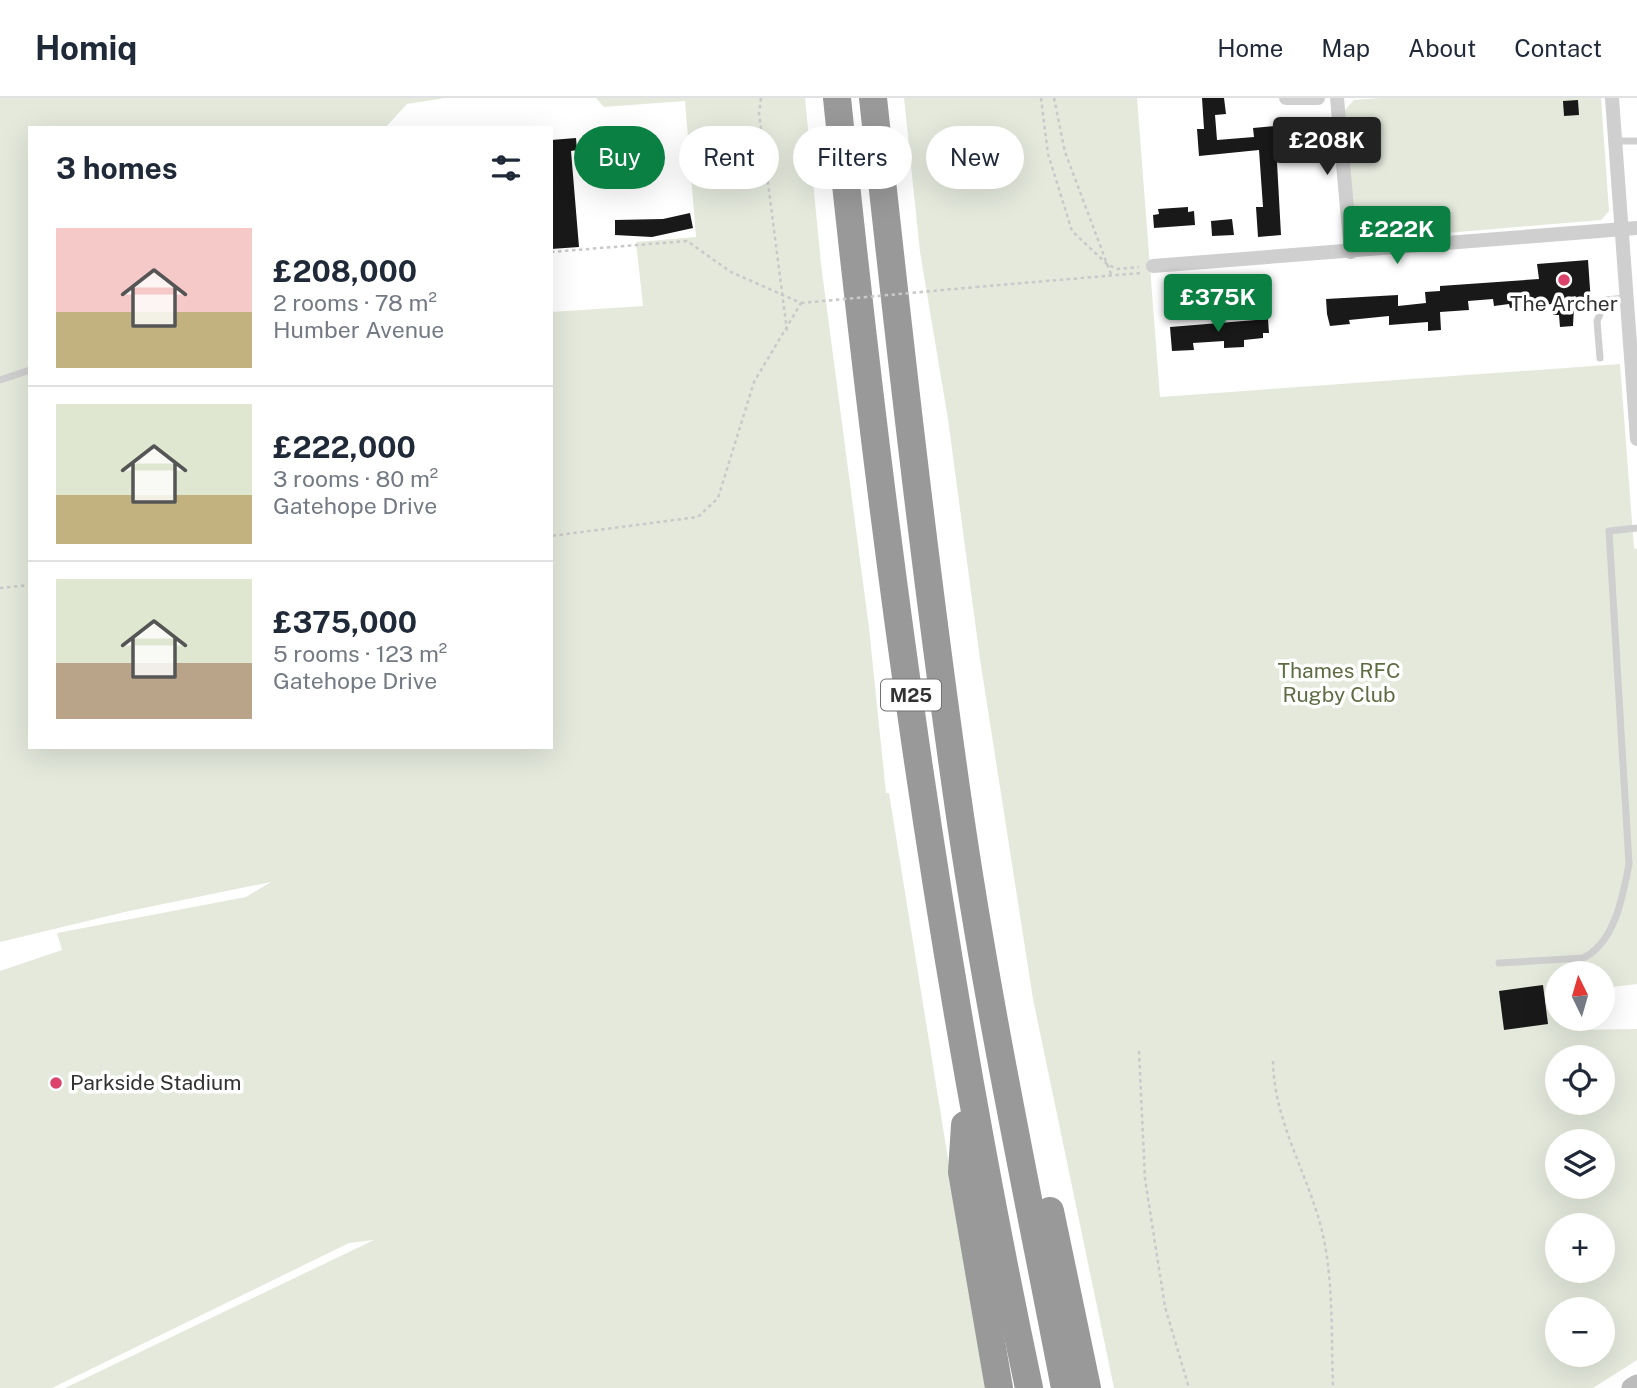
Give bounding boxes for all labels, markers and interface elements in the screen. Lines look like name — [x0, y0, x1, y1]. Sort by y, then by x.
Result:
text: Homiq — [35, 29, 137, 67]
text: Home — [1217, 34, 1283, 62]
text: Map — [1321, 34, 1370, 62]
text: About — [1408, 34, 1476, 62]
text: Contact — [1514, 34, 1602, 62]
pin: £208K — [1278, 118, 1376, 177]
chip: Buy — [574, 126, 665, 189]
chip: Rent — [679, 126, 779, 189]
chip: Filters — [793, 126, 912, 189]
chip: New — [926, 126, 1024, 189]
text: £208K — [1289, 126, 1365, 153]
icon: filters — [487, 149, 525, 187]
text: 3 homes — [56, 150, 178, 186]
pin: £222K — [1348, 206, 1446, 266]
text: £222K — [1359, 215, 1435, 242]
text: £208,000 — [273, 253, 417, 289]
icon: home — [112, 256, 196, 340]
marker: The Archer — [1556, 272, 1572, 288]
pin: £375K — [1169, 274, 1267, 334]
text: £375K — [1180, 283, 1256, 310]
text: 2 rooms · 78 m² — [273, 289, 437, 316]
place label: The Archer — [1510, 291, 1618, 316]
text: Humber Avenue — [273, 316, 444, 343]
text: £222,000 — [273, 429, 416, 465]
icon: home — [112, 432, 196, 516]
text: 3 rooms · 80 m² — [273, 465, 438, 492]
text: Gatehope Drive — [273, 492, 437, 519]
text: £375,000 — [273, 604, 417, 640]
icon: home — [112, 607, 196, 691]
text: 5 rooms · 123 m² — [273, 640, 447, 667]
park label: Thames RFC Rugby Club — [1278, 658, 1400, 707]
text: Gatehope Drive — [273, 667, 437, 694]
road number: M25 — [881, 680, 941, 710]
north arrow — [1545, 961, 1615, 1031]
map controls — [1545, 961, 1615, 1367]
button: locate — [1545, 1045, 1615, 1115]
place label: Parkside Stadium — [70, 1070, 241, 1095]
marker: Parkside Stadium — [48, 1075, 64, 1091]
button: layers — [1545, 1129, 1615, 1199]
button: + — [1545, 1213, 1615, 1283]
button: − — [1545, 1297, 1615, 1367]

